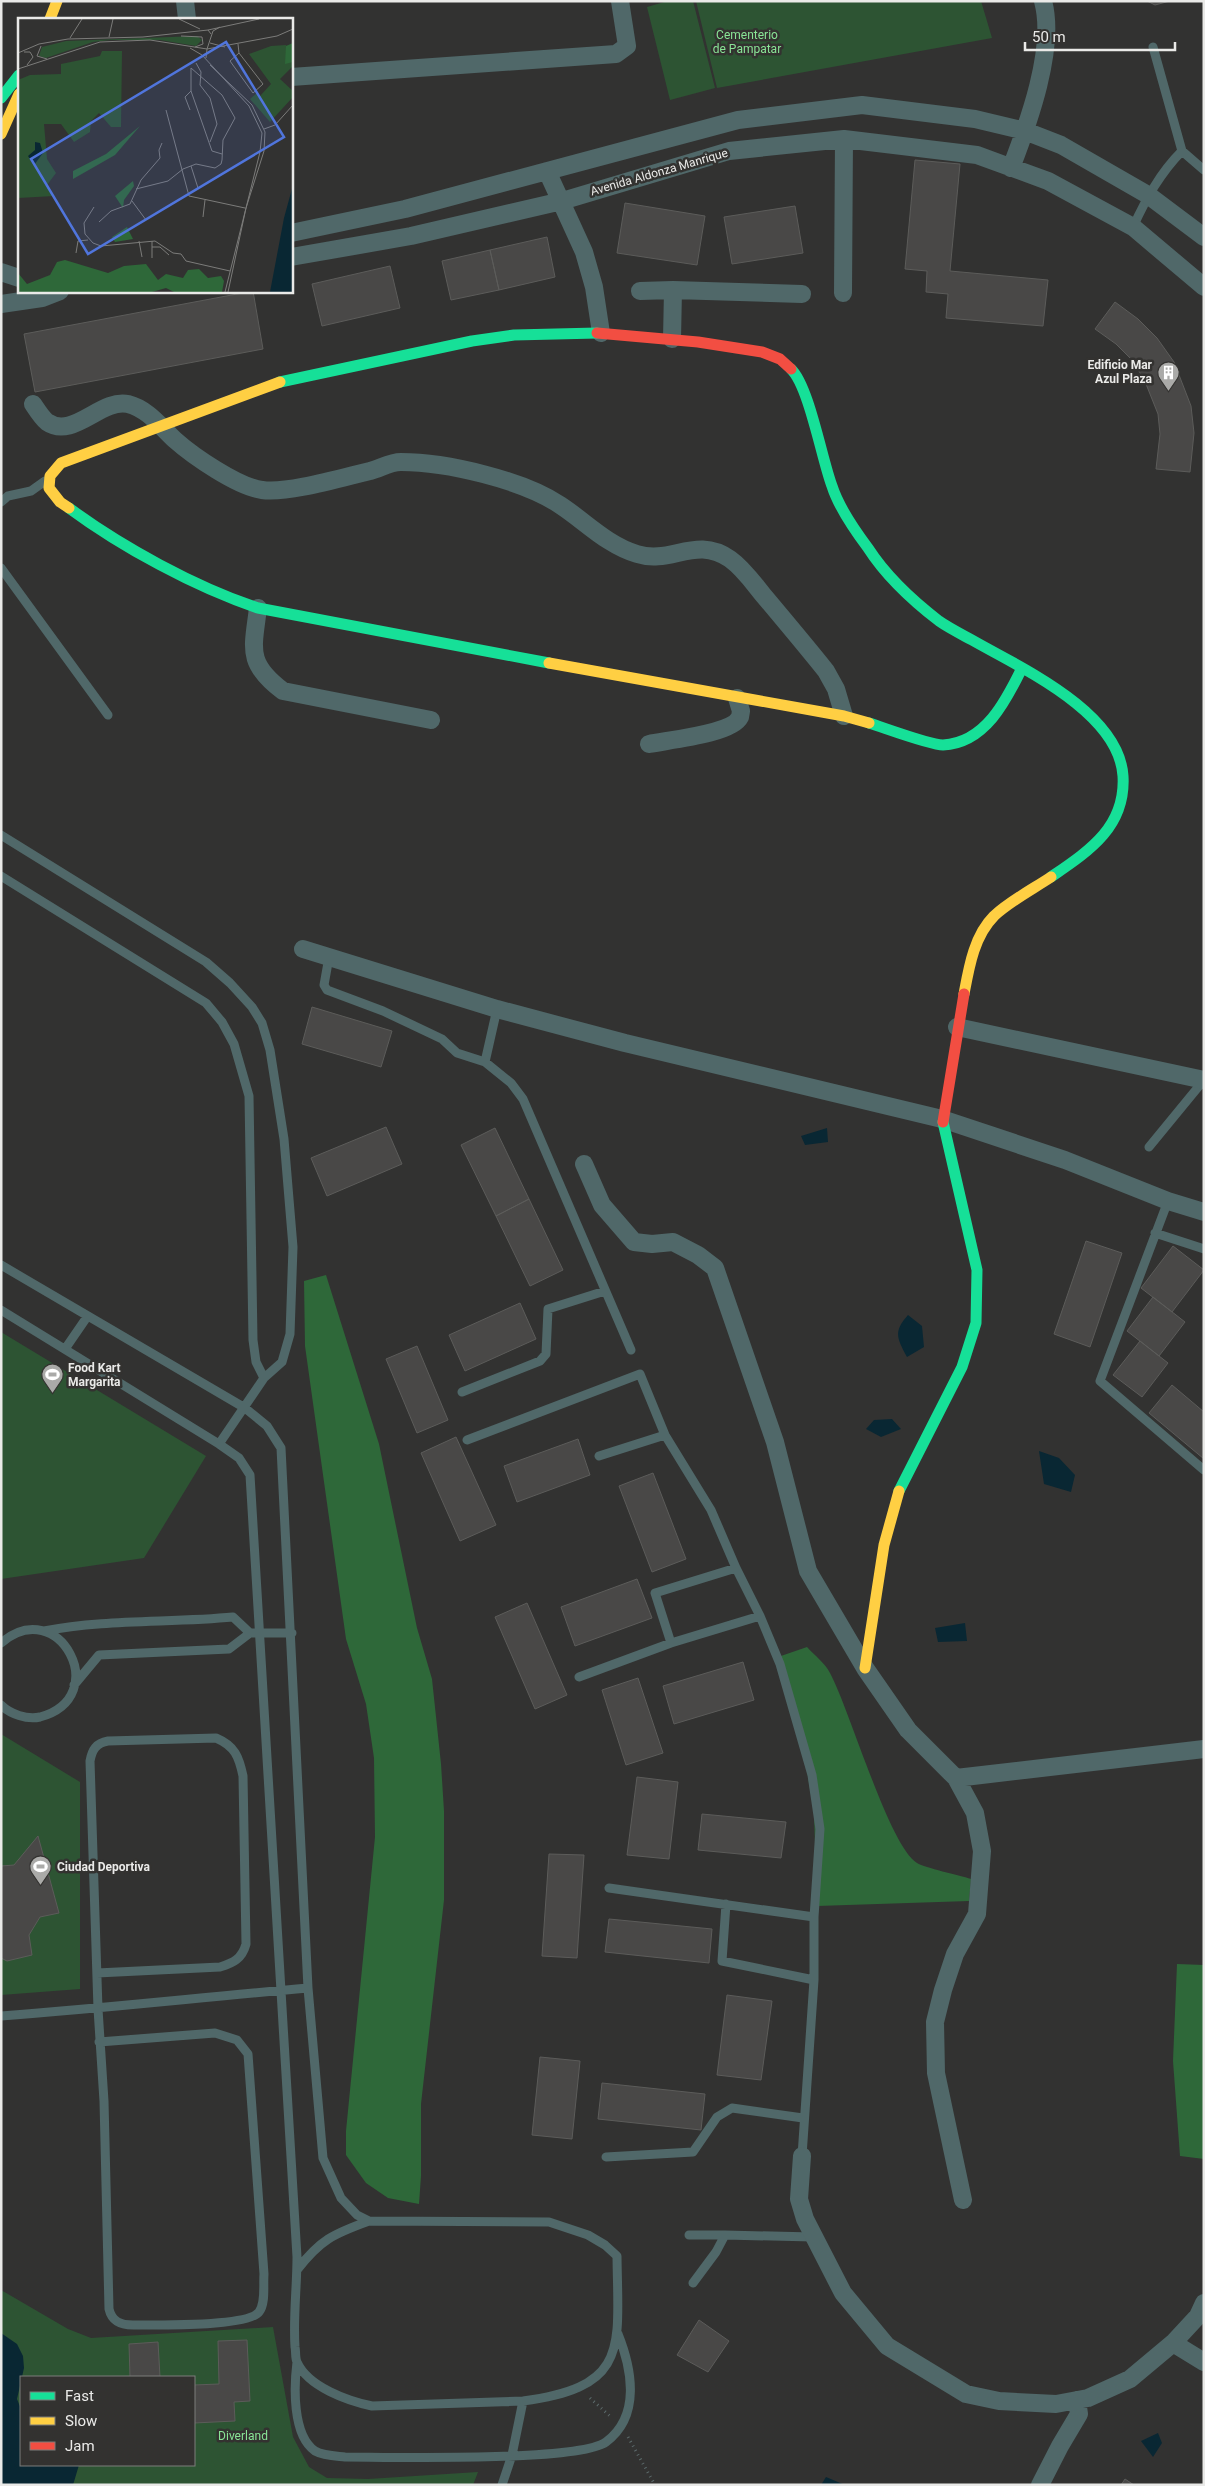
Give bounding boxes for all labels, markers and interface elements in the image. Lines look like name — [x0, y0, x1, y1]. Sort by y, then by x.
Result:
inset map — [18, 18, 292, 292]
scale bar — [1025, 20, 1175, 52]
park label: Cementerio de Pampatar — [713, 28, 781, 56]
text: 50 m — [1032, 28, 1066, 46]
street label: Avenida Aldonza Manrique — [589, 146, 729, 198]
place label: Edificio Mar Azul Plaza — [1088, 358, 1153, 386]
building icon: Edificio Mar Azul Plaza — [1156, 360, 1180, 391]
place label: Food Kart Margarita — [68, 1361, 121, 1389]
sports icon: Food Kart Margarita — [40, 1363, 64, 1394]
sports icon: Ciudad Deportiva — [29, 1855, 53, 1886]
place label: Ciudad Deportiva — [57, 1860, 150, 1874]
legend — [20, 2376, 195, 2466]
text: Fast — [65, 2387, 94, 2405]
text: Slow — [65, 2412, 97, 2430]
park label: Diverland — [218, 2429, 268, 2443]
text: Jam — [65, 2437, 95, 2455]

